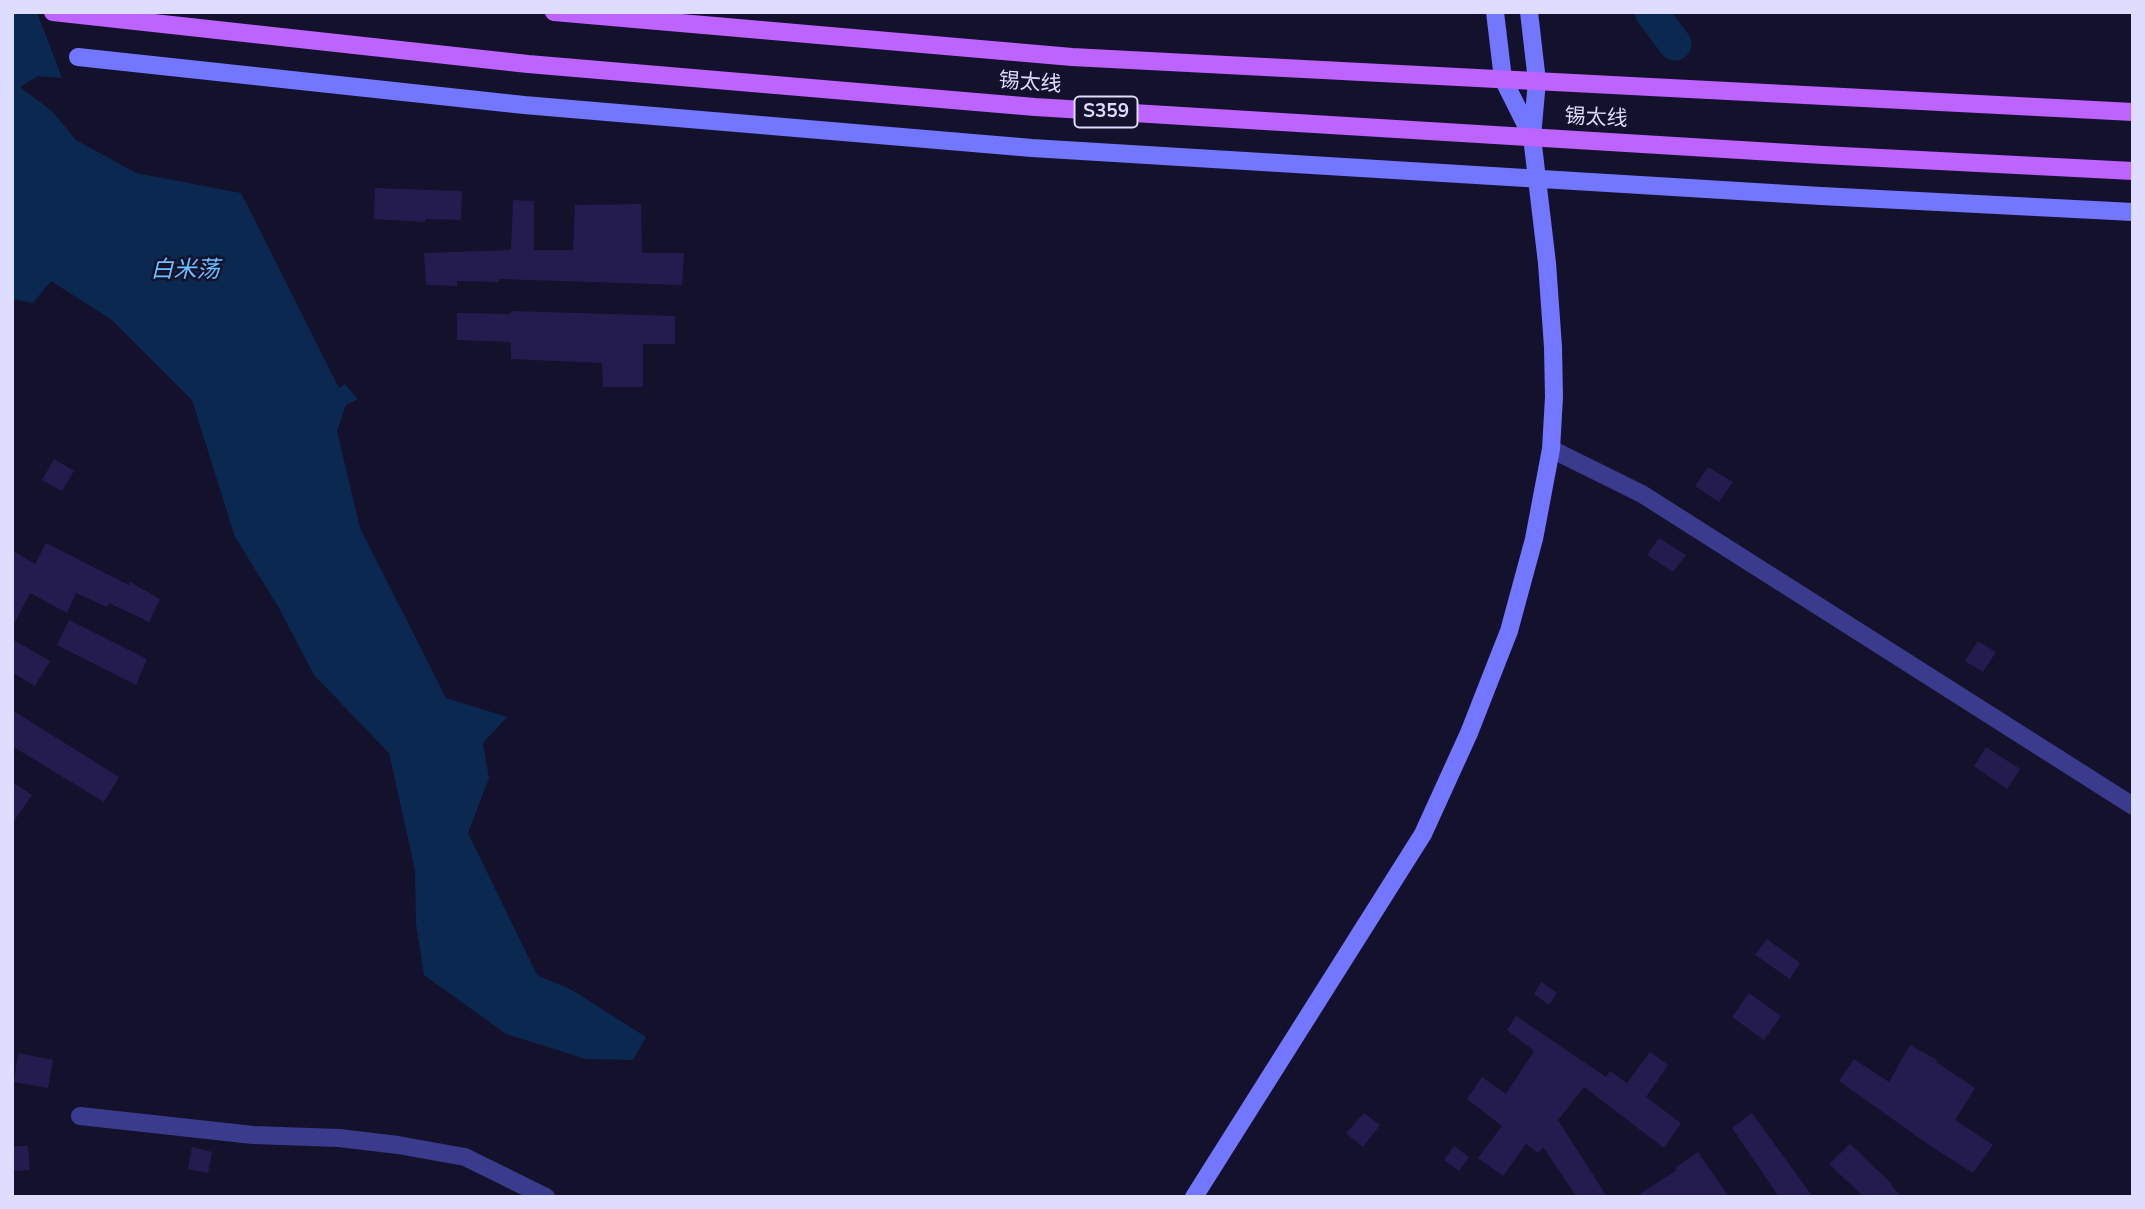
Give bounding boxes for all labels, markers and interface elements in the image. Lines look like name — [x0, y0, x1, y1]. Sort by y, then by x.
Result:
street label: 锡太线 — [998, 69, 1062, 99]
road number: S359 — [1074, 96, 1138, 128]
street label: 锡太线 — [1564, 105, 1628, 133]
water label: 白米荡 — [151, 257, 219, 285]

